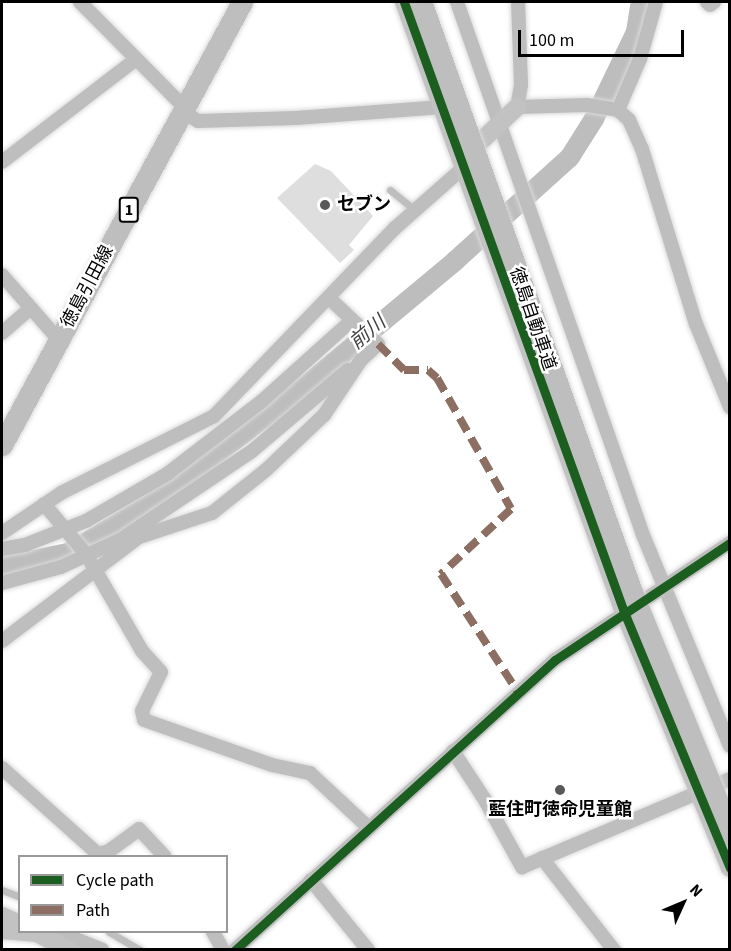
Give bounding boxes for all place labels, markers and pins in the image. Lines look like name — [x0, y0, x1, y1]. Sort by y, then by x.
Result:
place label: セブン — [337, 194, 391, 216]
marker: セブン — [318, 198, 332, 212]
marker: 藍住町徳命児童館 — [553, 783, 567, 797]
place label: 藍住町徳命児童館 — [488, 799, 632, 821]

